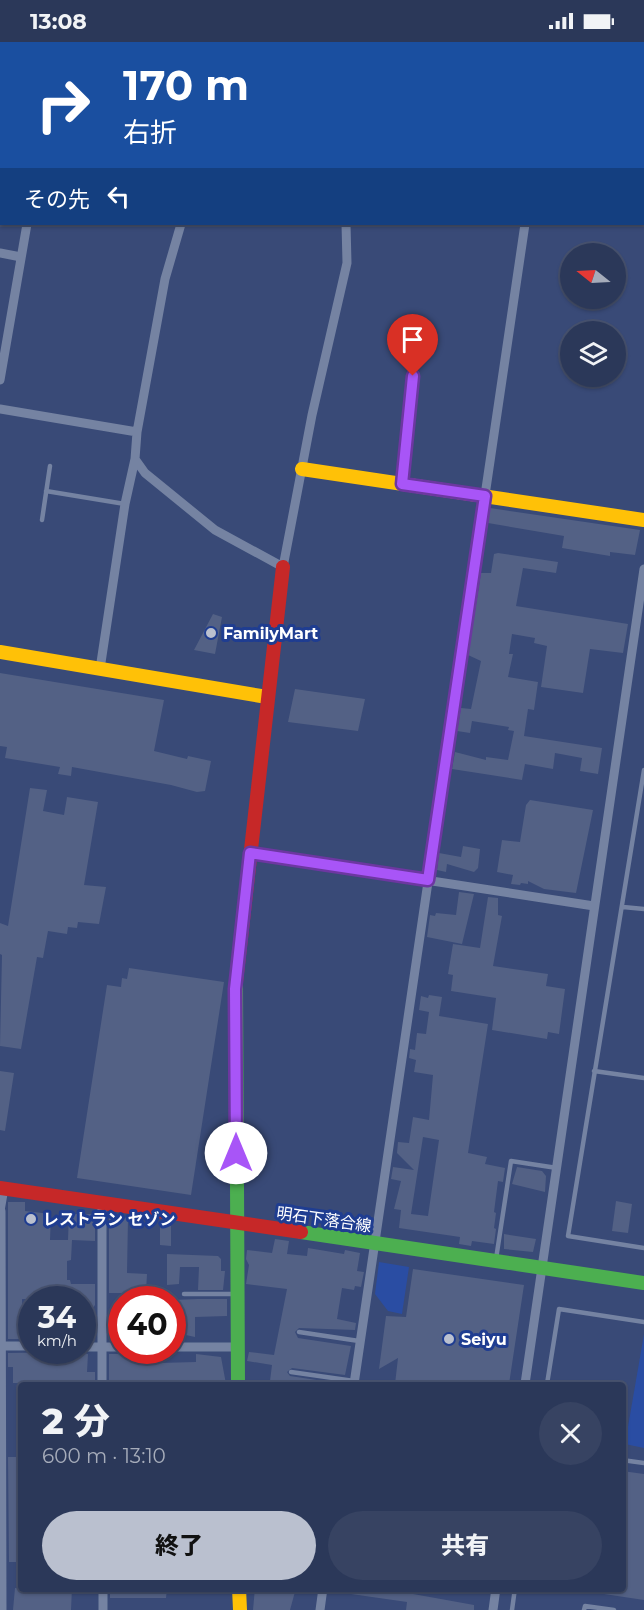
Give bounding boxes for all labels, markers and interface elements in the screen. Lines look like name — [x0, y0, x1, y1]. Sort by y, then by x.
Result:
text: 13:08 — [30, 8, 87, 35]
text: 170 m — [123, 59, 249, 111]
icon: right — [24, 66, 102, 144]
text: 右折 — [123, 116, 177, 149]
icon: left — [102, 180, 135, 213]
text: その先 — [24, 186, 90, 213]
north arrow — [560, 243, 626, 309]
map controls — [560, 243, 626, 387]
pin — [387, 314, 438, 376]
button: layers — [560, 321, 626, 387]
icon: arrive — [396, 323, 429, 356]
place label: FamilyMart — [223, 624, 318, 643]
marker: FamilyMart — [204, 626, 218, 640]
position arrow — [204, 1121, 268, 1185]
street label: 明石下落合線 — [275, 1203, 373, 1236]
place label: レストラン セゾン — [43, 1210, 176, 1229]
marker: レストラン セゾン — [24, 1212, 38, 1226]
speed limit sign: 40 — [108, 1286, 186, 1364]
text: 34 — [38, 1299, 76, 1336]
place label: Seiyu — [461, 1330, 507, 1349]
text: km/h — [37, 1331, 77, 1350]
marker: Seiyu — [442, 1332, 456, 1346]
text: 2 分 — [42, 1399, 110, 1443]
button: close — [539, 1402, 602, 1465]
text: 600 m · 13:10 — [42, 1444, 166, 1468]
button: 終了 — [42, 1511, 316, 1580]
button: 共有 — [328, 1511, 602, 1580]

